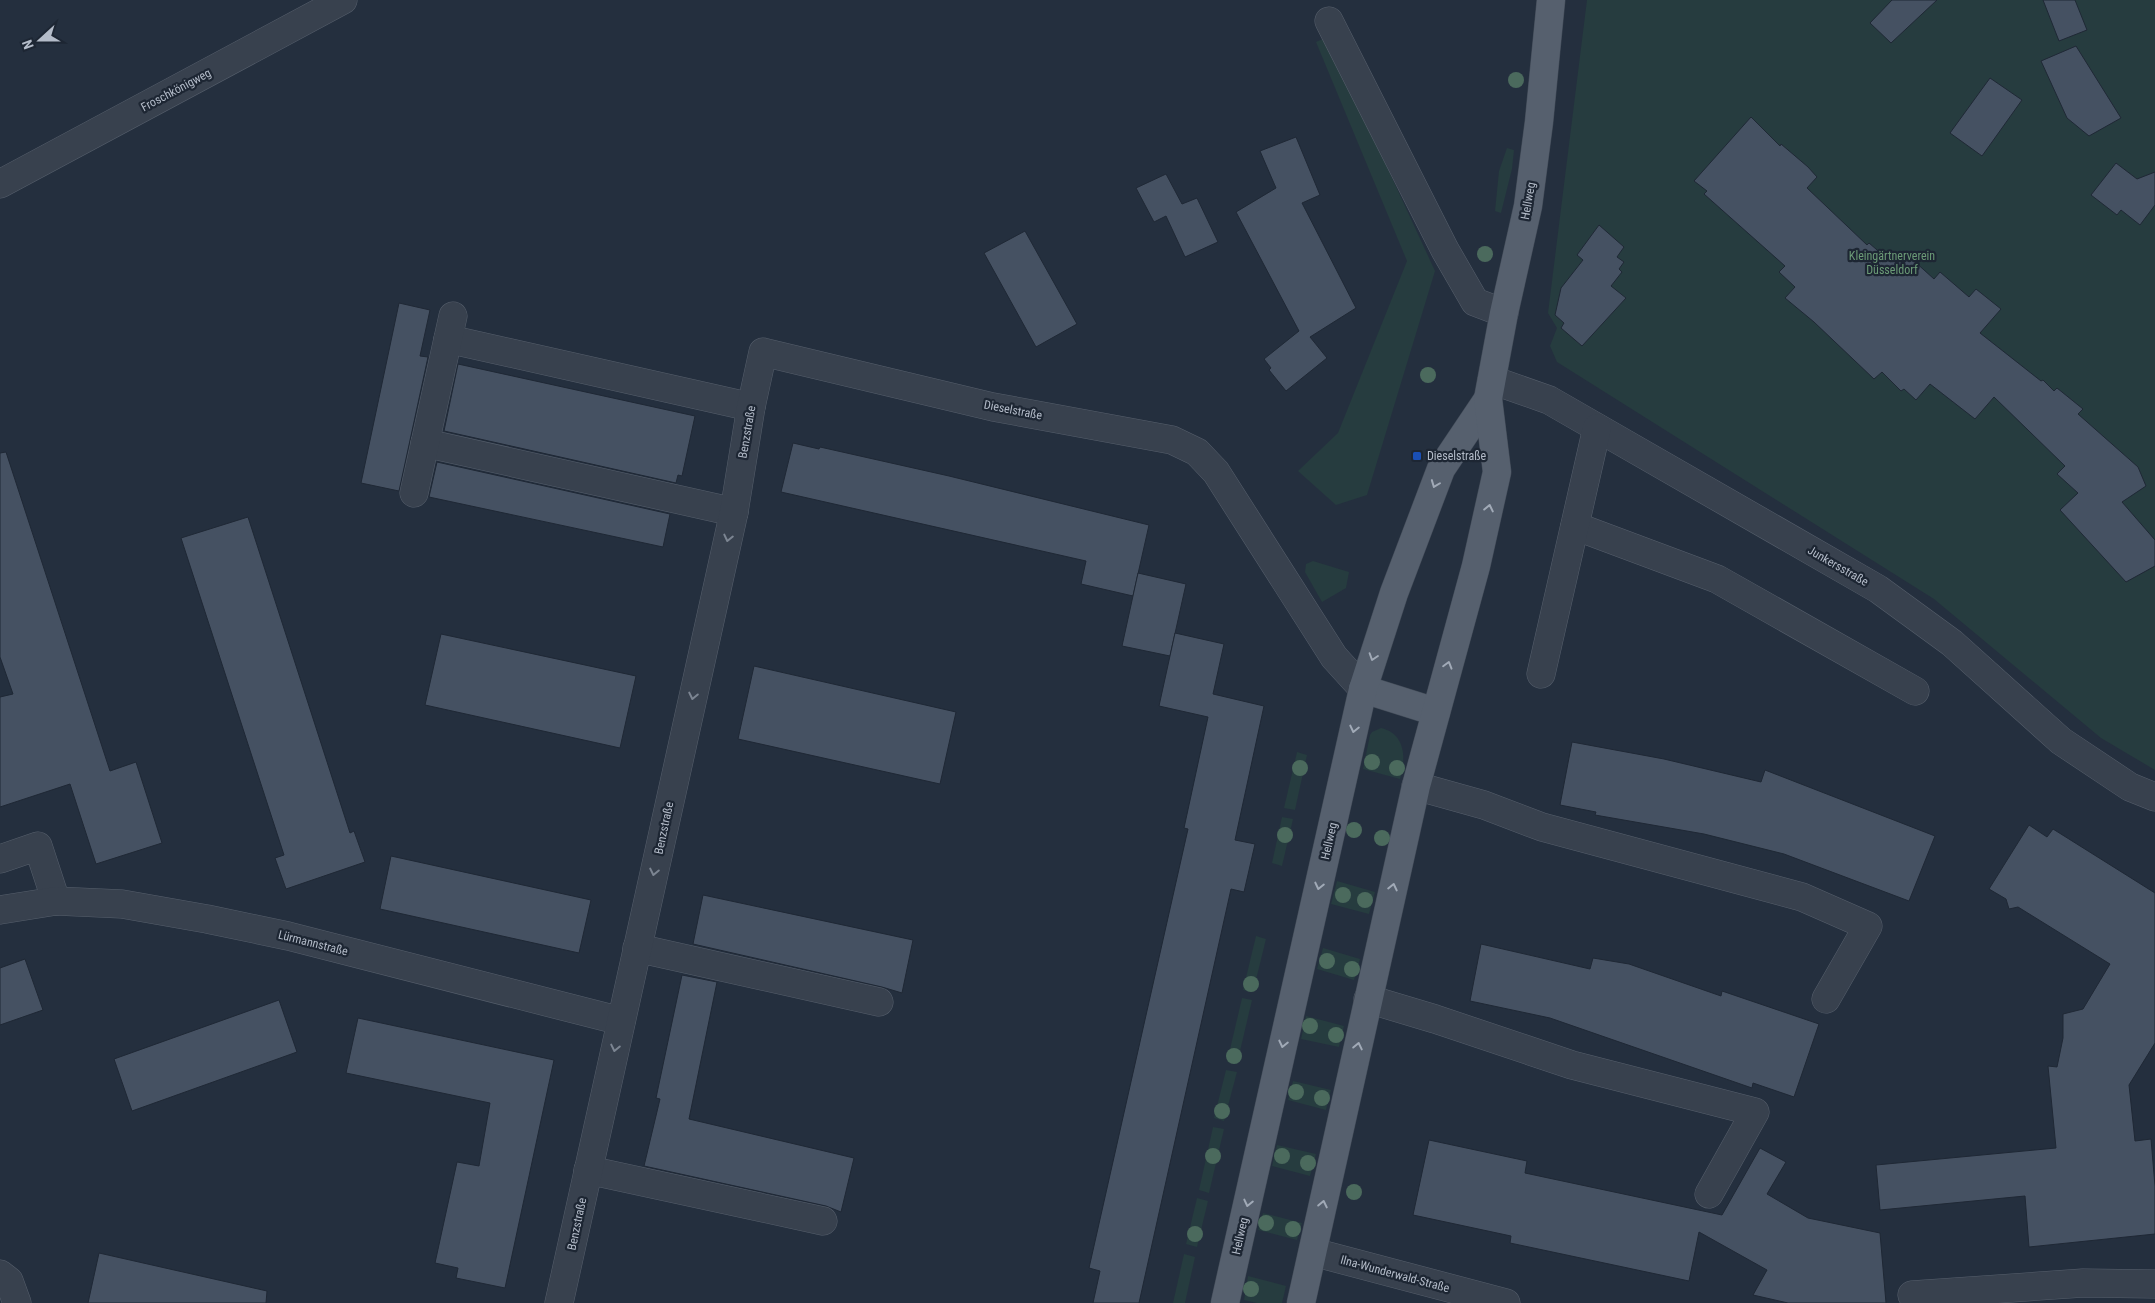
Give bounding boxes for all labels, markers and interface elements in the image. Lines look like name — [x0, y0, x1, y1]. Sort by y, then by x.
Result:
north arrow — [15, 15, 65, 65]
text: N — [19, 38, 37, 52]
street label: Froschkönigweg — [139, 66, 213, 114]
street label: Hellweg — [1518, 181, 1538, 221]
park label: Kleingärtnerverein Düsseldorf — [1849, 249, 1935, 277]
street label: Dieselstraße — [983, 397, 1044, 423]
street label: Benzstraße — [735, 404, 759, 459]
place label: Dieselstraße — [1427, 449, 1487, 463]
marker: Dieselstraße — [1411, 450, 1423, 462]
one-way arrow — [1431, 480, 1441, 488]
one-way arrow — [1483, 503, 1494, 512]
one-way arrow — [723, 533, 734, 542]
street label: Junkersstraße — [1805, 543, 1871, 589]
one-way arrow — [1369, 652, 1379, 660]
one-way arrow — [1442, 661, 1452, 670]
one-way arrow — [688, 692, 699, 701]
one-way arrow — [1349, 725, 1360, 734]
street label: Benzstraße — [652, 800, 676, 856]
street label: Hellweg — [1318, 821, 1340, 861]
one-way arrow — [649, 868, 660, 876]
one-way arrow — [1314, 881, 1325, 890]
one-way arrow — [1387, 883, 1398, 891]
street label: Lürmannstraße — [277, 928, 350, 959]
one-way arrow — [1278, 1040, 1289, 1049]
one-way arrow — [1352, 1041, 1363, 1050]
one-way arrow — [610, 1043, 621, 1052]
street label: Benzstraße — [565, 1196, 589, 1252]
one-way arrow — [1243, 1198, 1254, 1207]
one-way arrow — [1317, 1200, 1328, 1209]
street label: Hellweg — [1229, 1216, 1251, 1256]
street label: Ilna-Wunderwald-Straße — [1339, 1253, 1451, 1295]

